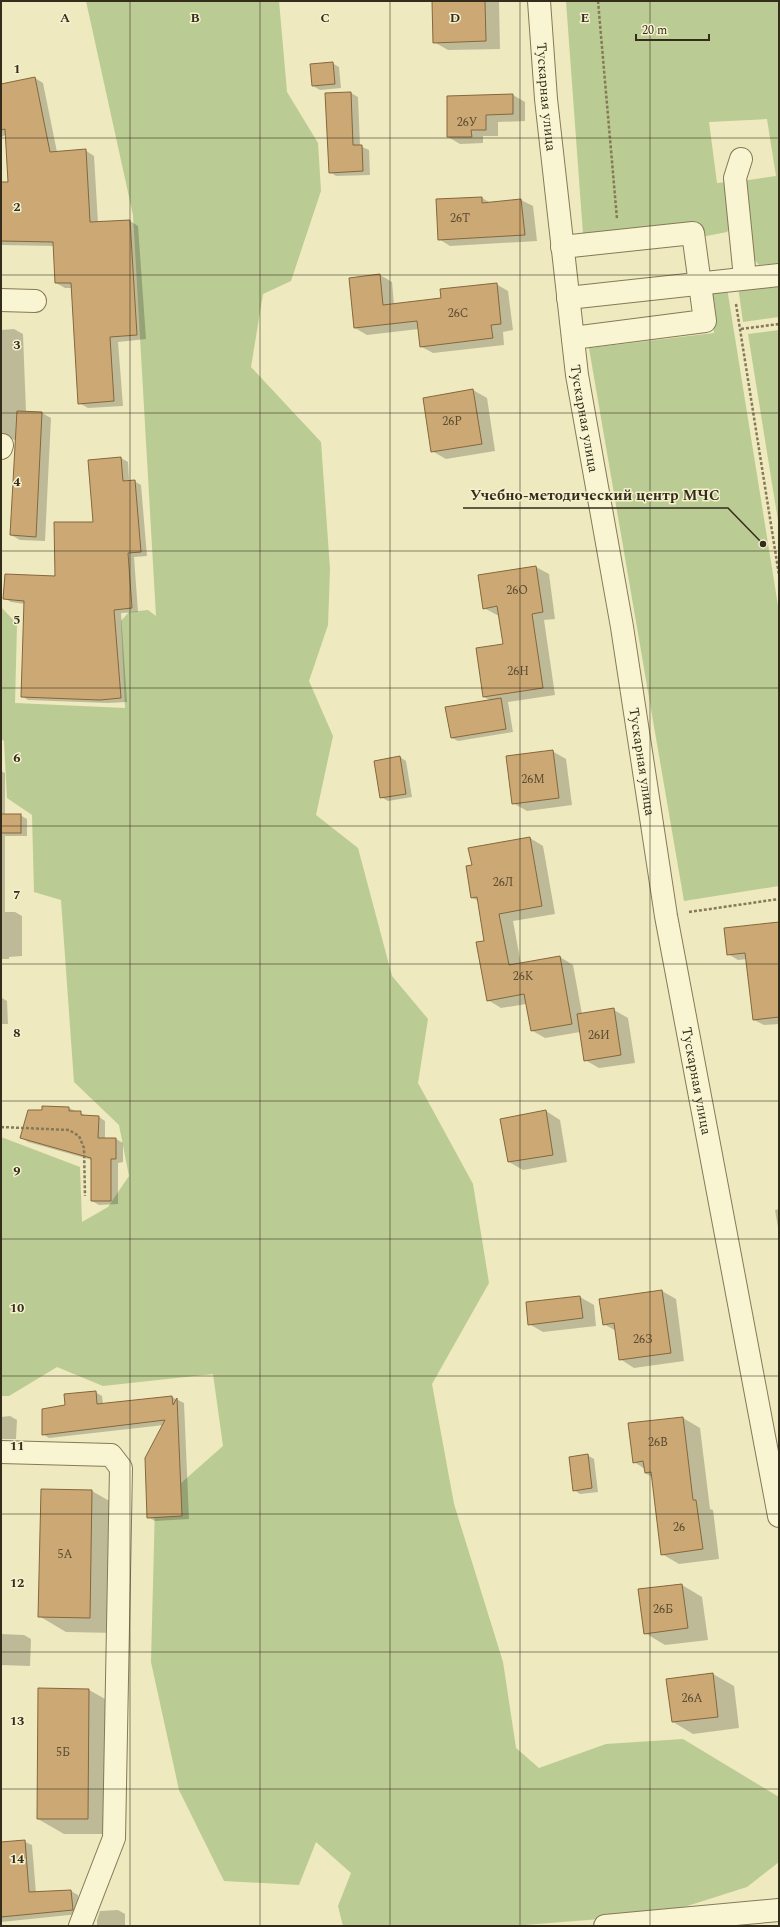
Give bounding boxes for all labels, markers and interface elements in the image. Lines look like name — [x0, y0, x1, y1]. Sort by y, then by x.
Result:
text: A — [60, 8, 70, 28]
text: B — [190, 8, 200, 28]
text: C — [320, 8, 330, 28]
text: D — [450, 8, 460, 28]
text: E — [581, 8, 590, 28]
scale bar — [636, 16, 709, 42]
text: 20 m — [642, 21, 667, 40]
street label: Тускарная улица — [531, 42, 562, 152]
text: 1 — [13, 59, 21, 79]
house number: 26У — [457, 113, 478, 132]
text: 2 — [13, 197, 21, 217]
house number: 26Т — [450, 209, 470, 228]
house number: 26С — [448, 304, 468, 323]
text: 3 — [13, 335, 21, 355]
street label: Тускарная улица — [565, 363, 605, 474]
house number: 26Р — [442, 412, 462, 431]
text: 4 — [13, 472, 21, 492]
callout: Учебно-методический центр МЧС — [463, 481, 728, 508]
text: Учебно-методический центр МЧС — [470, 484, 720, 507]
house number: 26О — [506, 581, 528, 600]
text: 5 — [13, 610, 21, 630]
house number: 26Н — [507, 662, 529, 681]
street label: Тускарная улица — [624, 706, 661, 817]
text: 6 — [13, 748, 21, 768]
house number: 26М — [521, 770, 545, 789]
house number: 26Л — [493, 873, 513, 892]
text: 7 — [13, 885, 21, 905]
house number: 26К — [513, 967, 534, 986]
text: 8 — [13, 1023, 21, 1043]
street label: Тускарная улица — [677, 1025, 717, 1137]
house number: 26И — [588, 1026, 610, 1045]
text: 9 — [13, 1161, 21, 1181]
text: 10 — [10, 1298, 24, 1318]
house number: 26З — [633, 1330, 653, 1349]
house number: 26В — [648, 1433, 668, 1452]
text: 11 — [10, 1436, 24, 1456]
house number: 26 — [673, 1518, 685, 1537]
house number: 5А — [57, 1545, 73, 1564]
text: 12 — [10, 1573, 24, 1593]
house number: 26Б — [653, 1600, 673, 1619]
house number: 26А — [681, 1689, 703, 1708]
text: 13 — [10, 1711, 24, 1731]
house number: 5Б — [56, 1743, 70, 1762]
text: 14 — [10, 1849, 25, 1869]

